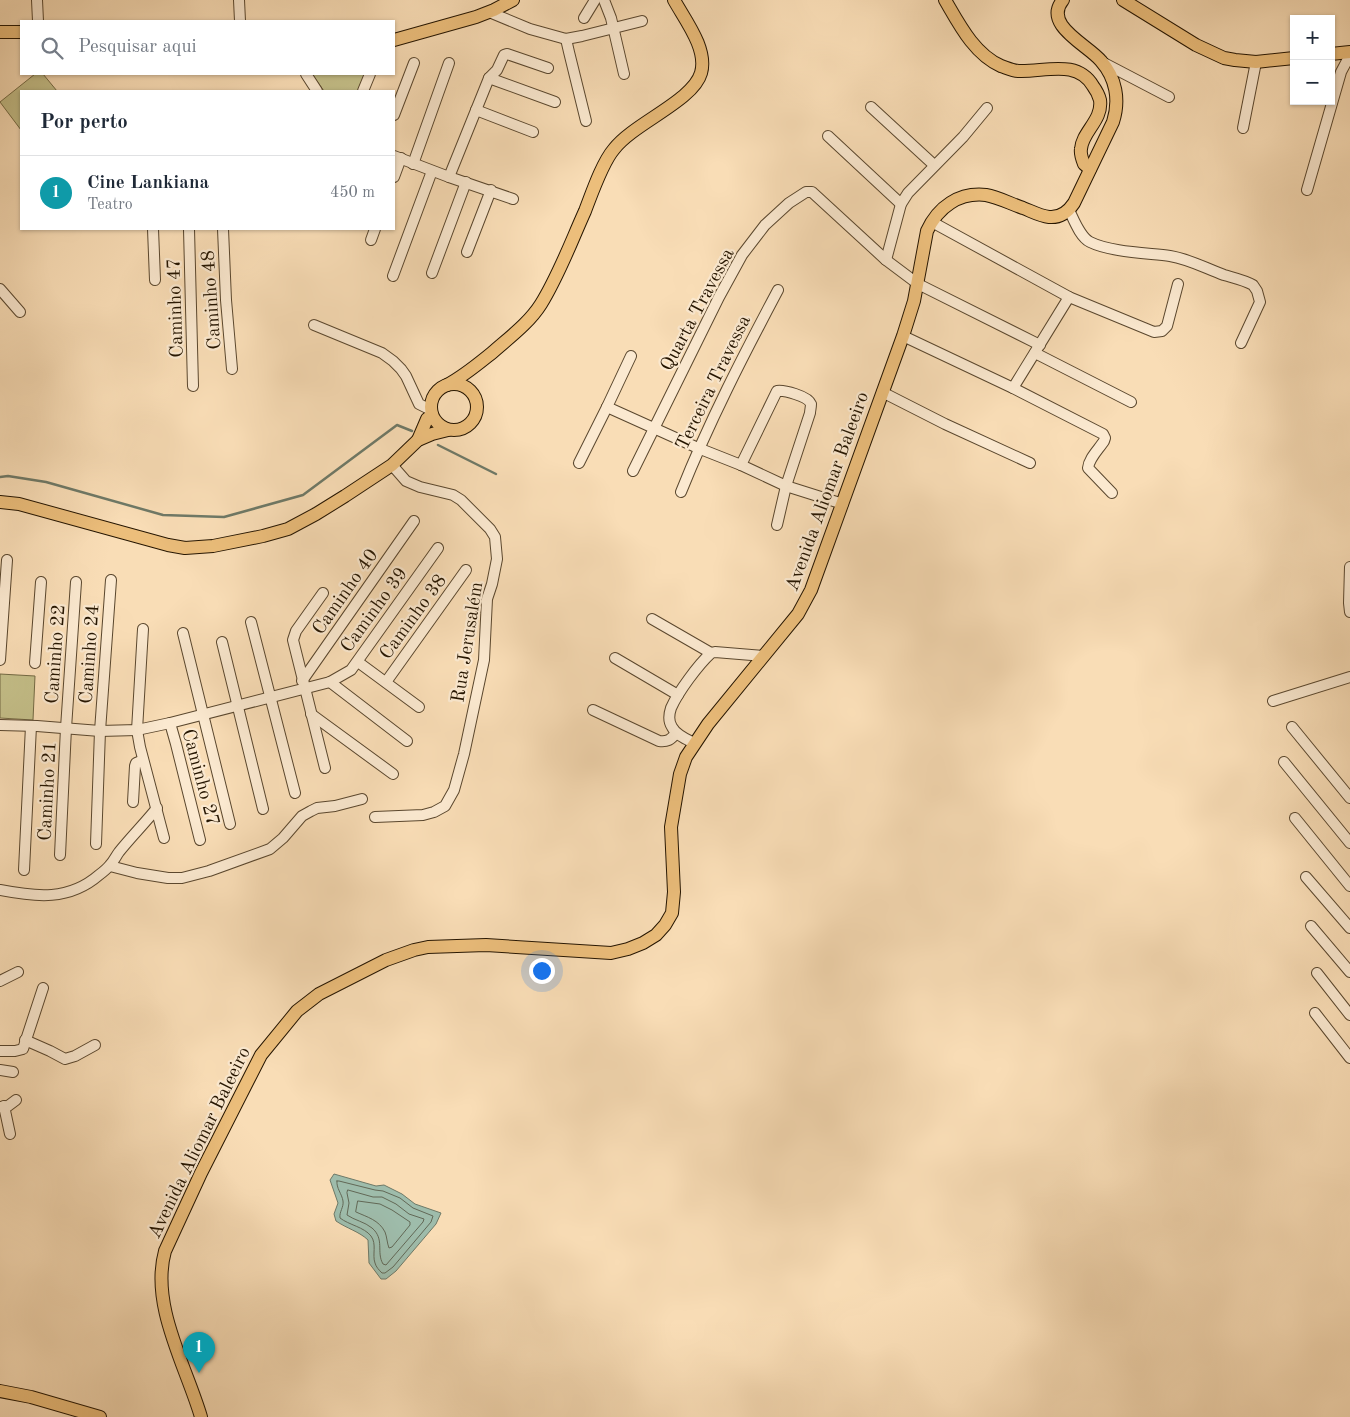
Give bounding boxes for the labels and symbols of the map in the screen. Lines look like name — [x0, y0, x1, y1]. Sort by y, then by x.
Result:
street label: Quarta Travessa — [658, 245, 739, 375]
street label: Caminho 48 — [200, 249, 225, 350]
street label: Caminho 47 — [165, 258, 188, 358]
street label: Terceira Travessa — [673, 312, 755, 453]
street label: Avenida Aliomar Baleeiro — [783, 390, 873, 594]
street label: Caminho 40 — [310, 546, 382, 639]
street label: Caminho 39 — [338, 565, 412, 656]
street label: Caminho 38 — [377, 572, 451, 663]
street label: Rua Jerusalém — [450, 581, 487, 704]
street label: Caminho 22 — [44, 604, 69, 705]
street label: Caminho 24 — [78, 604, 103, 705]
street label: Caminho 27 — [178, 727, 222, 828]
street label: Caminho 21 — [36, 741, 61, 841]
your location — [529, 958, 555, 984]
street label: Avenida Aliomar Baleeiro — [146, 1044, 255, 1242]
pin: 1 — [183, 1332, 215, 1373]

